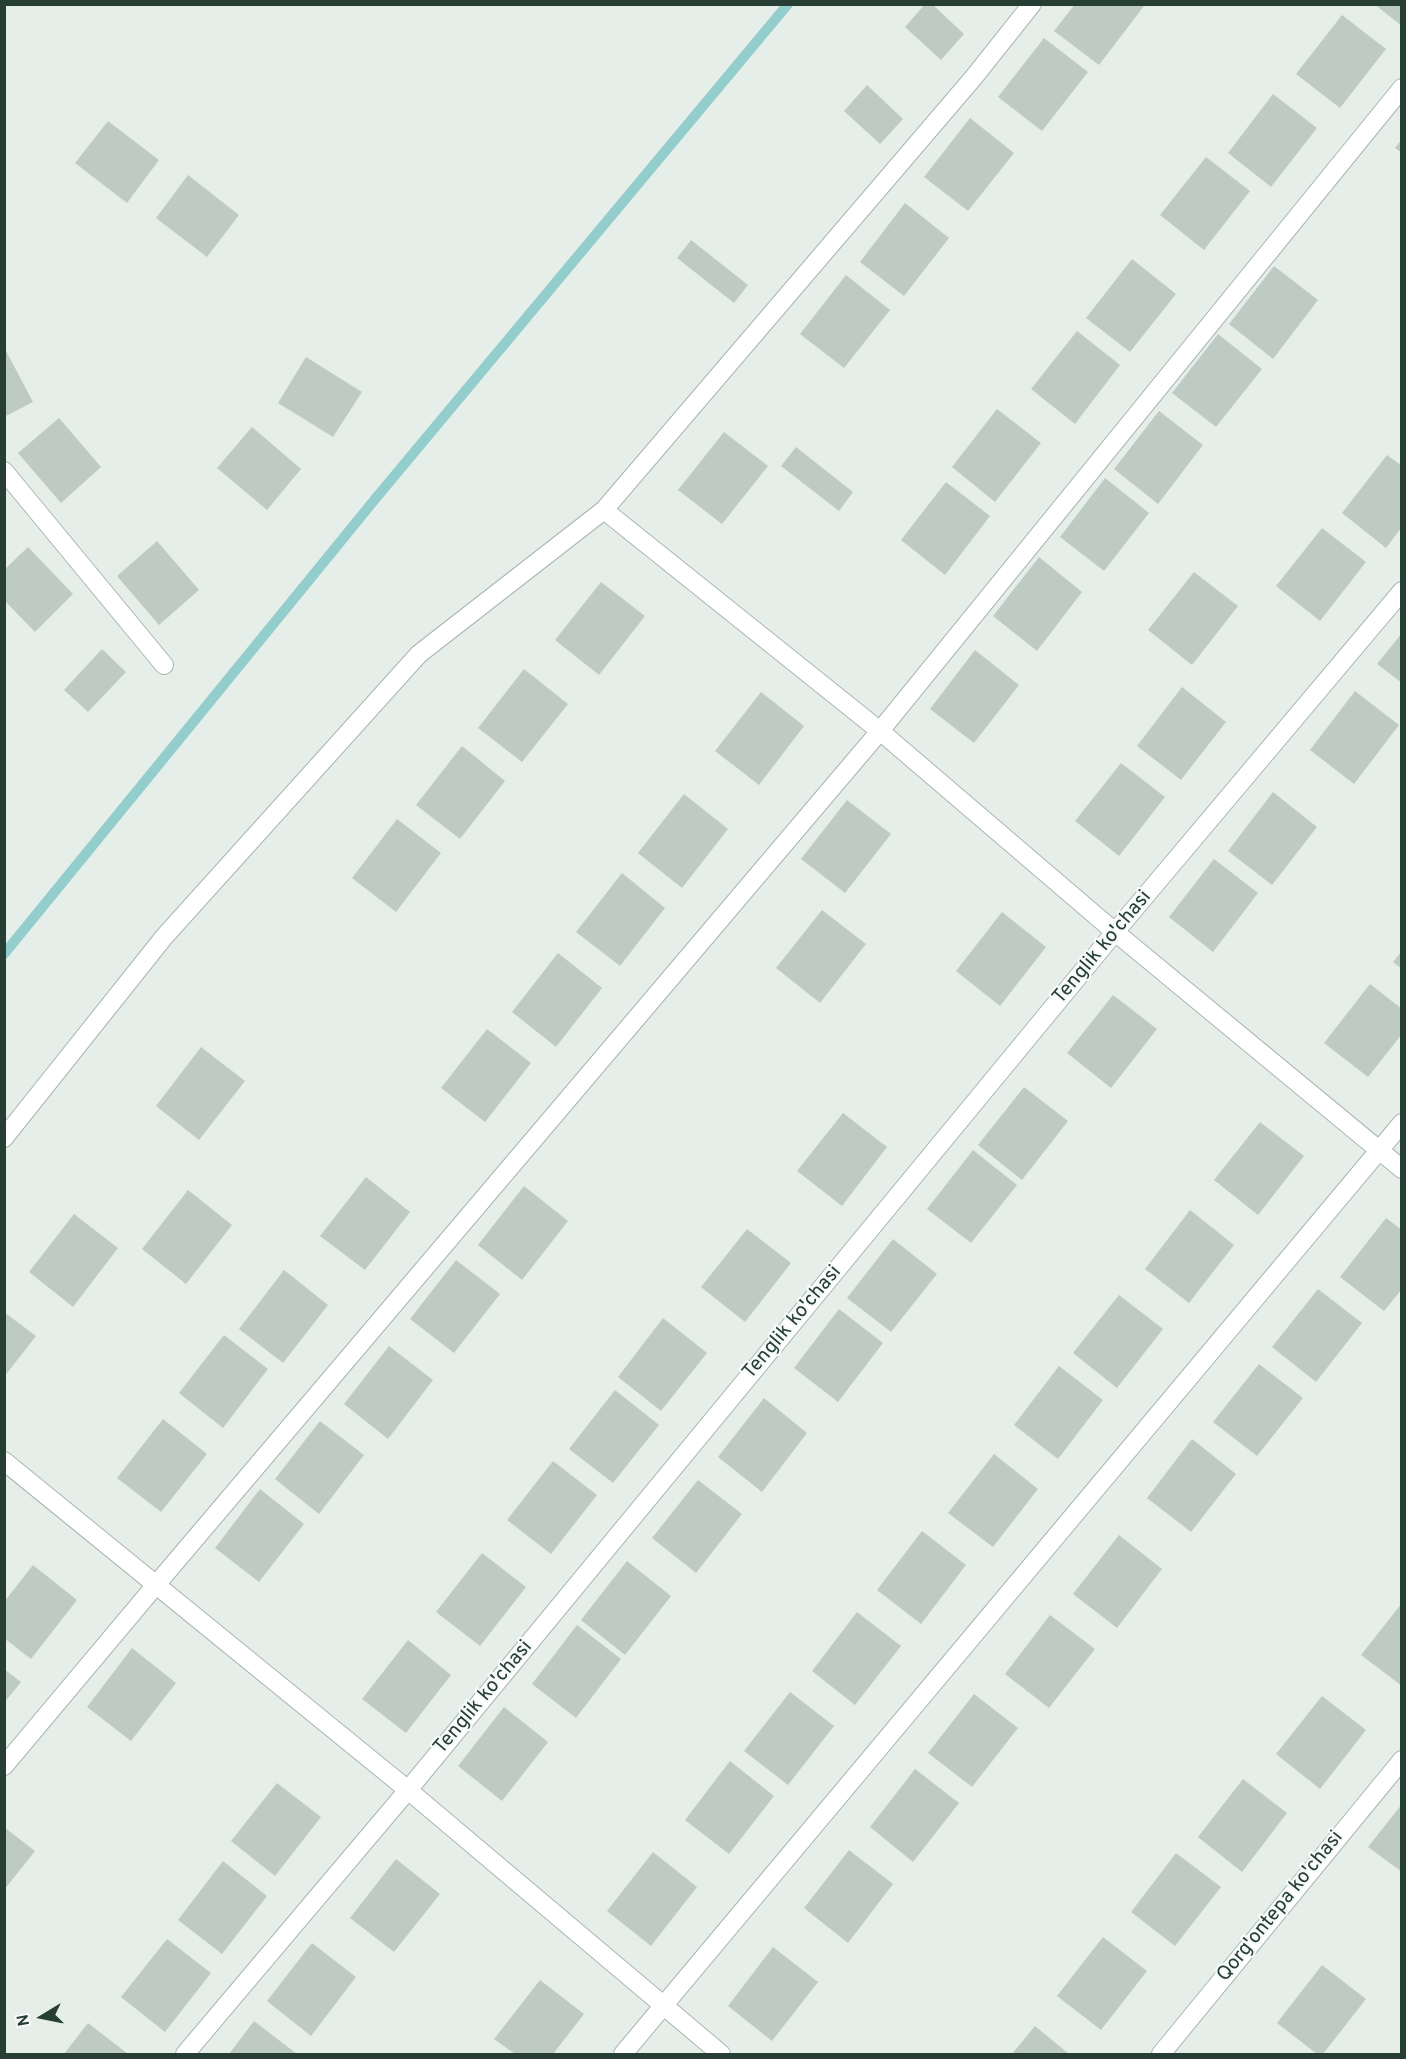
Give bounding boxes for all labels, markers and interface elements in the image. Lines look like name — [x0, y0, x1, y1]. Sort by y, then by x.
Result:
street label: Tenglik ko'chasi — [1048, 886, 1158, 1010]
street label: Tenglik ko'chasi — [738, 1261, 848, 1385]
street label: Tenglik ko'chasi — [429, 1636, 539, 1760]
street label: Qorg'ontepa ko'chasi — [1213, 1827, 1349, 1987]
north arrow — [12, 1987, 72, 2047]
text: N — [13, 2013, 35, 2028]

